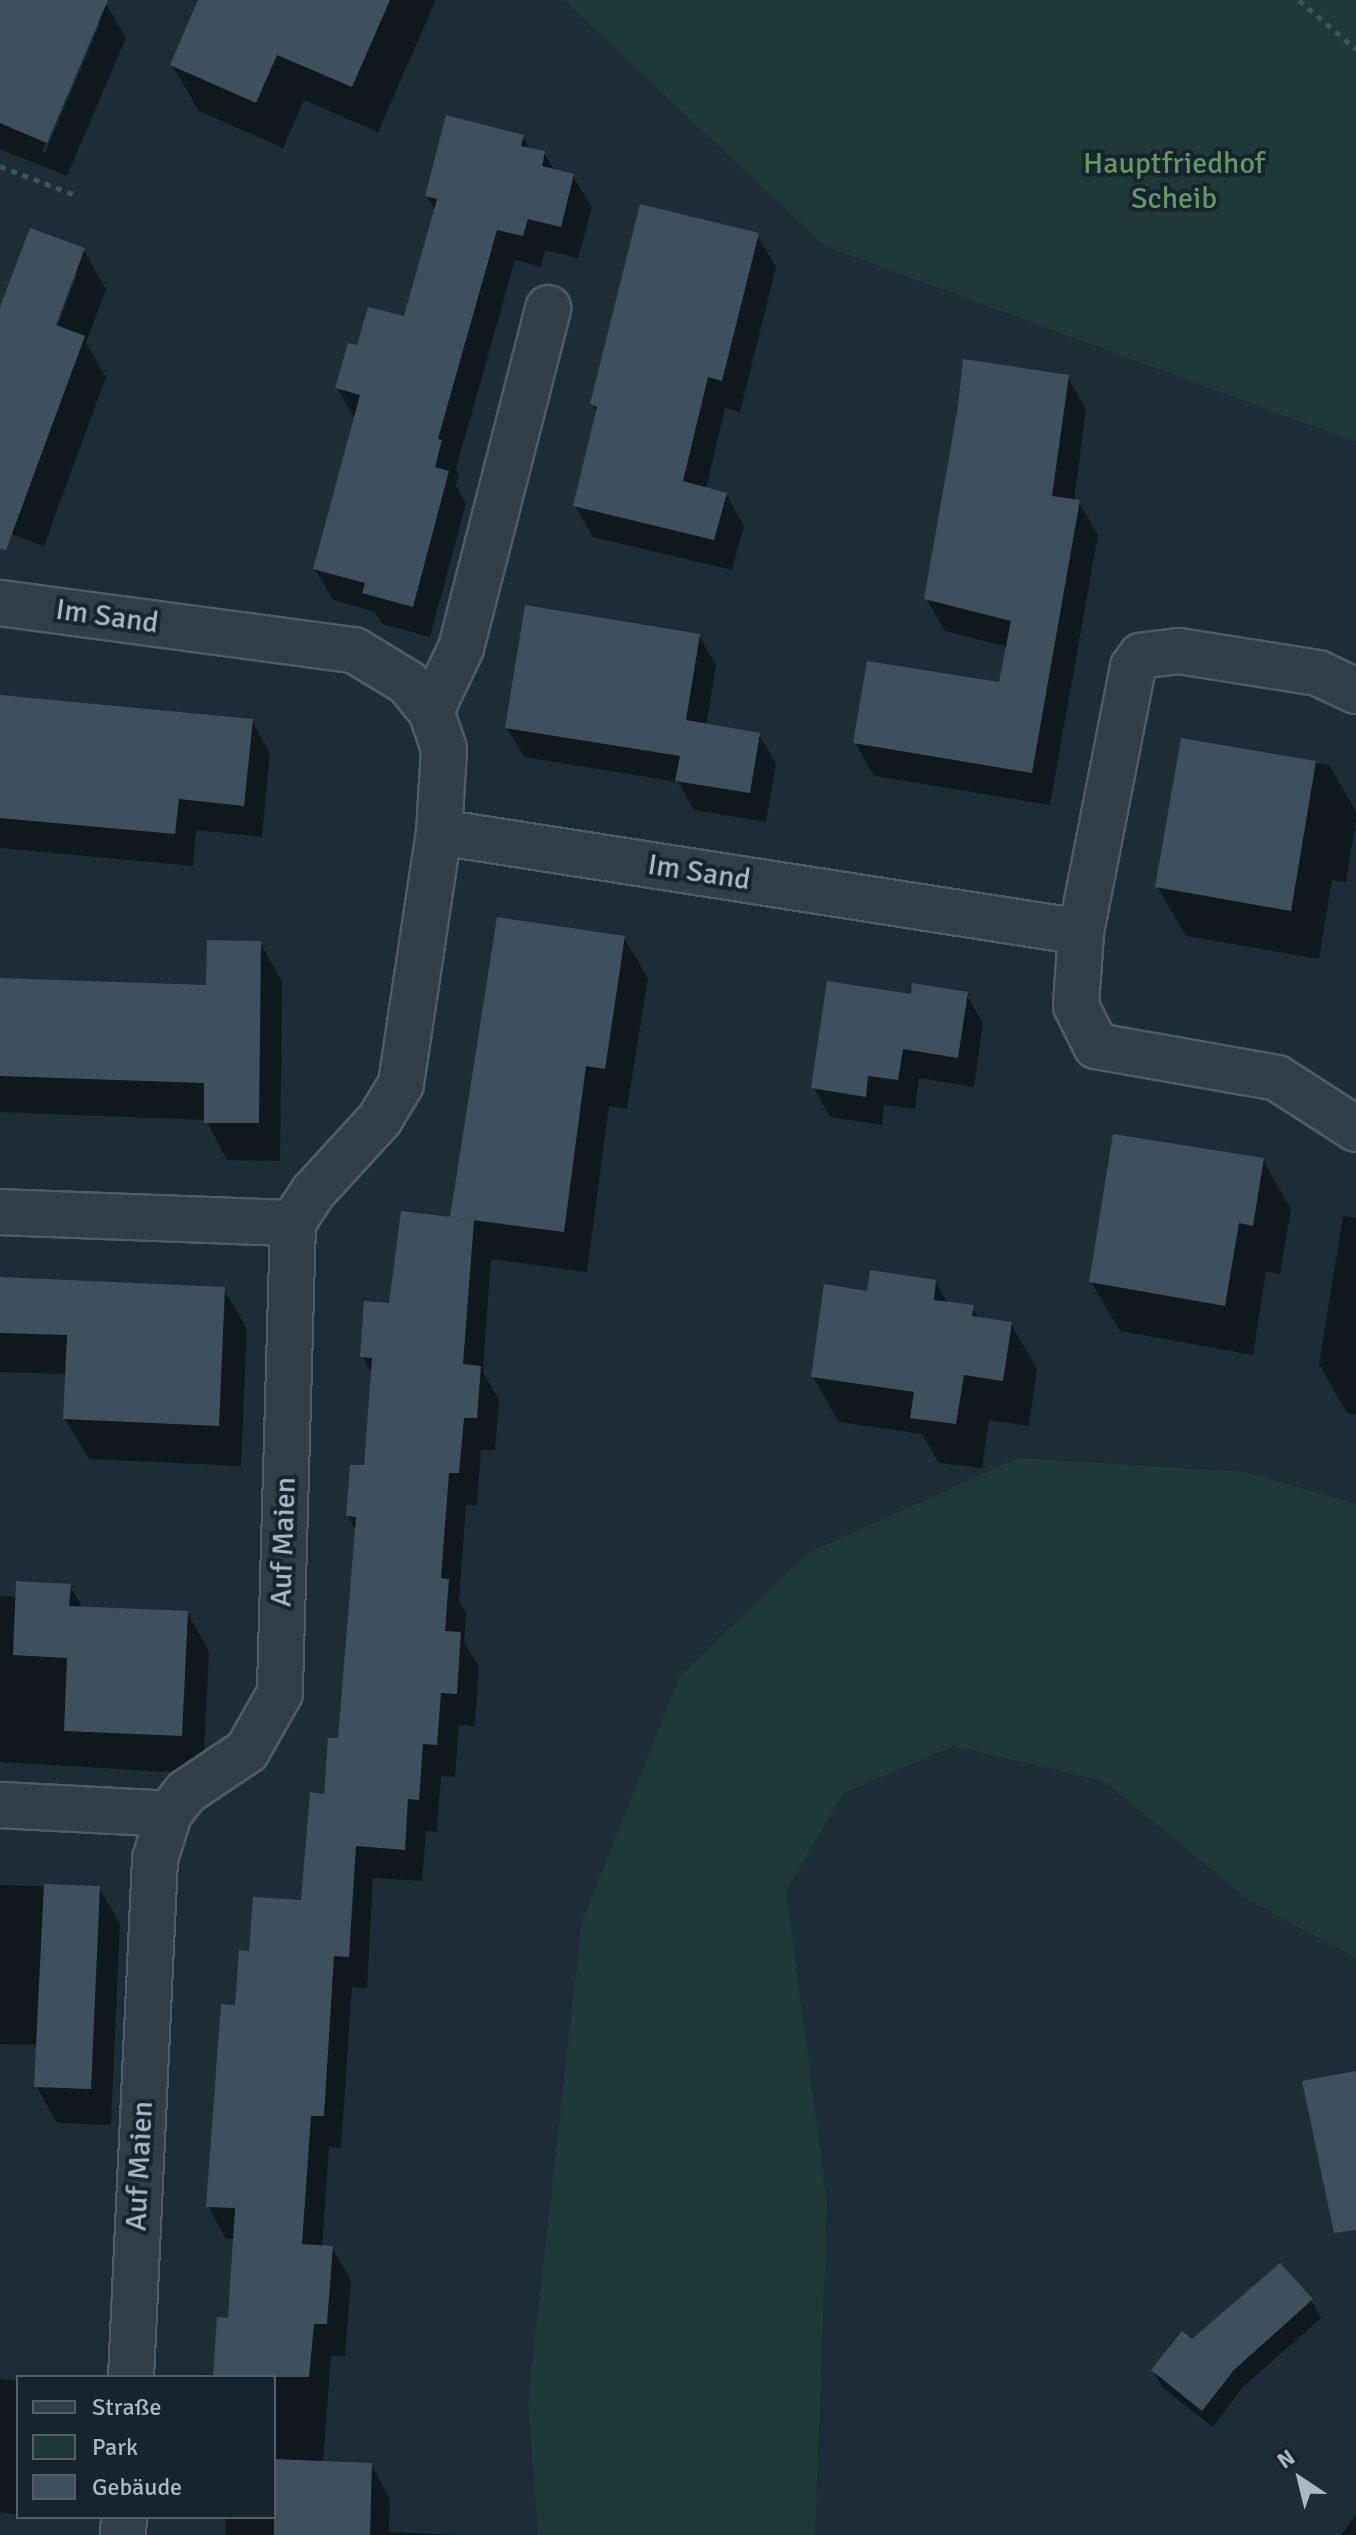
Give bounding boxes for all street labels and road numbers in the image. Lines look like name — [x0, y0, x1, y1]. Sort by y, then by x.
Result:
street label: Im Sand — [53, 592, 161, 642]
street label: Im Sand — [645, 847, 753, 899]
street label: Auf Maien — [264, 1476, 304, 1608]
street label: Auf Maien — [119, 2100, 161, 2232]

